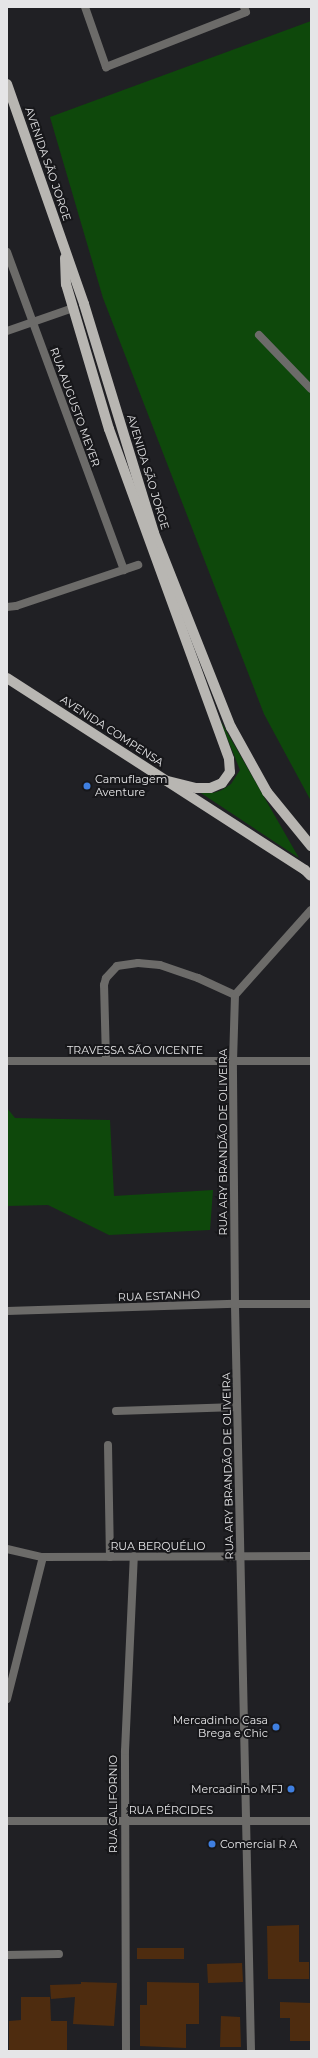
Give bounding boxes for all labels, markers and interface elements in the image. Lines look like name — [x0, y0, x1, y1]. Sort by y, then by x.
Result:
street label: AVENIDA SÃO JORGE — [22, 105, 74, 223]
street label: RUA AUGUSTO MEYER — [47, 346, 103, 468]
street label: AVENIDA SÃO JORGE — [124, 413, 172, 531]
street label: AVENIDA COMPENSA — [58, 693, 166, 769]
place label: Camuflagem Aventure — [95, 773, 167, 799]
marker: Camuflagem Aventure — [82, 781, 92, 791]
street label: TRAVESSA SÃO VICENTE — [67, 1043, 203, 1057]
street label: RUA ARY BRANDÃO DE OLIVEIRA — [216, 1048, 230, 1236]
street label: RUA ESTANHO — [118, 1288, 200, 1304]
street label: RUA ARY BRANDÃO DE OLIVEIRA — [220, 1372, 236, 1560]
street label: RUA BERQUÉLIO — [110, 1539, 206, 1553]
place label: Mercadinho Casa Brega e Chic — [173, 1714, 268, 1740]
marker: Mercadinho Casa Brega e Chic — [271, 1722, 281, 1732]
street label: RUA CALIFORNIO — [106, 1755, 120, 1853]
place label: Mercadinho MFJ — [191, 1782, 283, 1796]
marker: Mercadinho MFJ — [286, 1784, 296, 1794]
street label: RUA PÉRCIDES — [129, 1803, 213, 1817]
place label: Comercial R A — [220, 1837, 297, 1851]
marker: Comercial R A — [207, 1839, 217, 1849]

